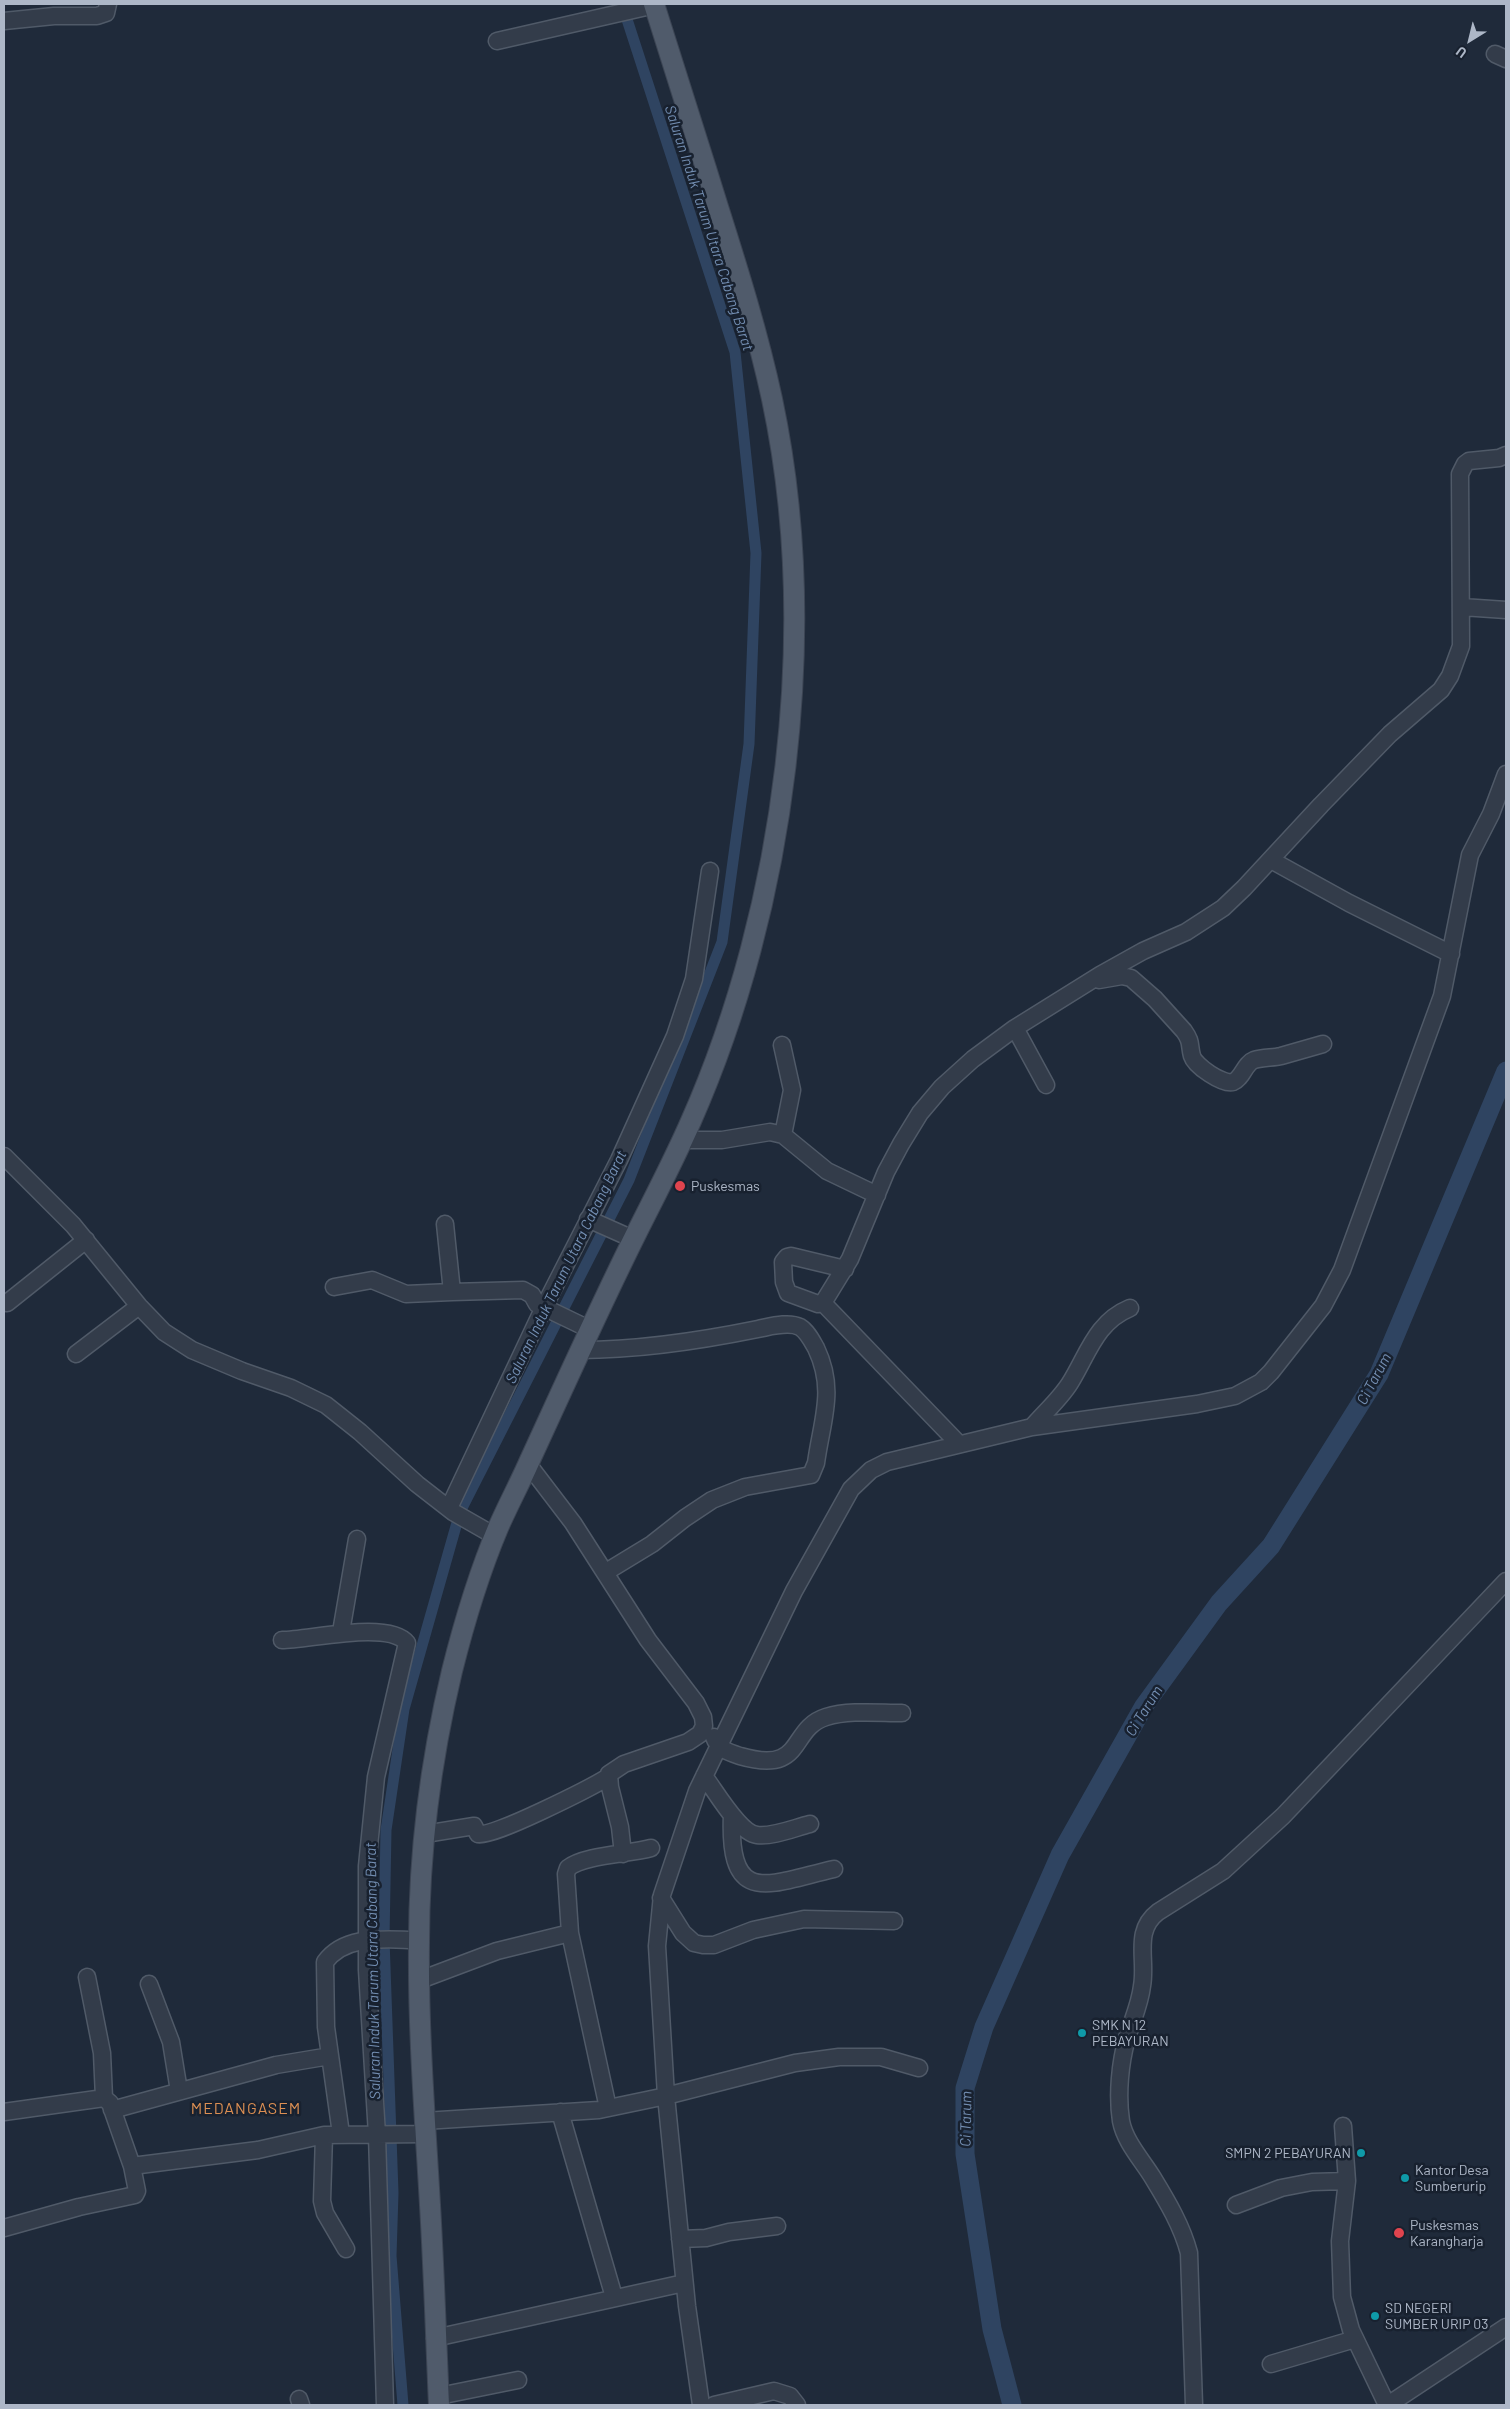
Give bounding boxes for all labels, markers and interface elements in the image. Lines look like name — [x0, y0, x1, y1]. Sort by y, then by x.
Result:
north arrow — [1445, 15, 1495, 65]
text: U — [1452, 43, 1469, 62]
water label: Saluran Induk Tarum Utara Cabang Barat — [661, 103, 757, 353]
water label: Saluran Induk Tarum Utara Cabang Barat — [502, 1148, 630, 1386]
place label: Puskesmas — [691, 1178, 760, 1194]
marker: Puskesmas — [673, 1179, 687, 1193]
water label: Ci Tarum — [1353, 1350, 1395, 1408]
water label: Ci Tarum — [1122, 1683, 1166, 1739]
water label: Saluran Induk Tarum Utara Cabang Barat — [362, 1842, 384, 2100]
place label: SMK N 12 PEBAYURAN — [1092, 2017, 1169, 2050]
marker: SMK N 12 PEBAYURAN — [1076, 2027, 1088, 2039]
water label: Ci Tarum — [957, 2091, 975, 2147]
district label: MEDANGASEM — [189, 2099, 303, 2119]
place label: SMPN 2 PEBAYURAN — [1225, 2145, 1351, 2161]
marker: SMPN 2 PEBAYURAN — [1355, 2147, 1367, 2159]
place label: Kantor Desa Sumberurip — [1415, 2162, 1489, 2194]
marker: Kantor Desa Sumberurip — [1399, 2172, 1411, 2184]
place label: Puskesmas Karangharja — [1410, 2217, 1483, 2250]
marker: Puskesmas Karangharja — [1392, 2226, 1406, 2240]
place label: SD NEGERI SUMBER URIP 03 — [1385, 2300, 1488, 2332]
marker: SD NEGERI SUMBER URIP 03 — [1369, 2310, 1381, 2322]

